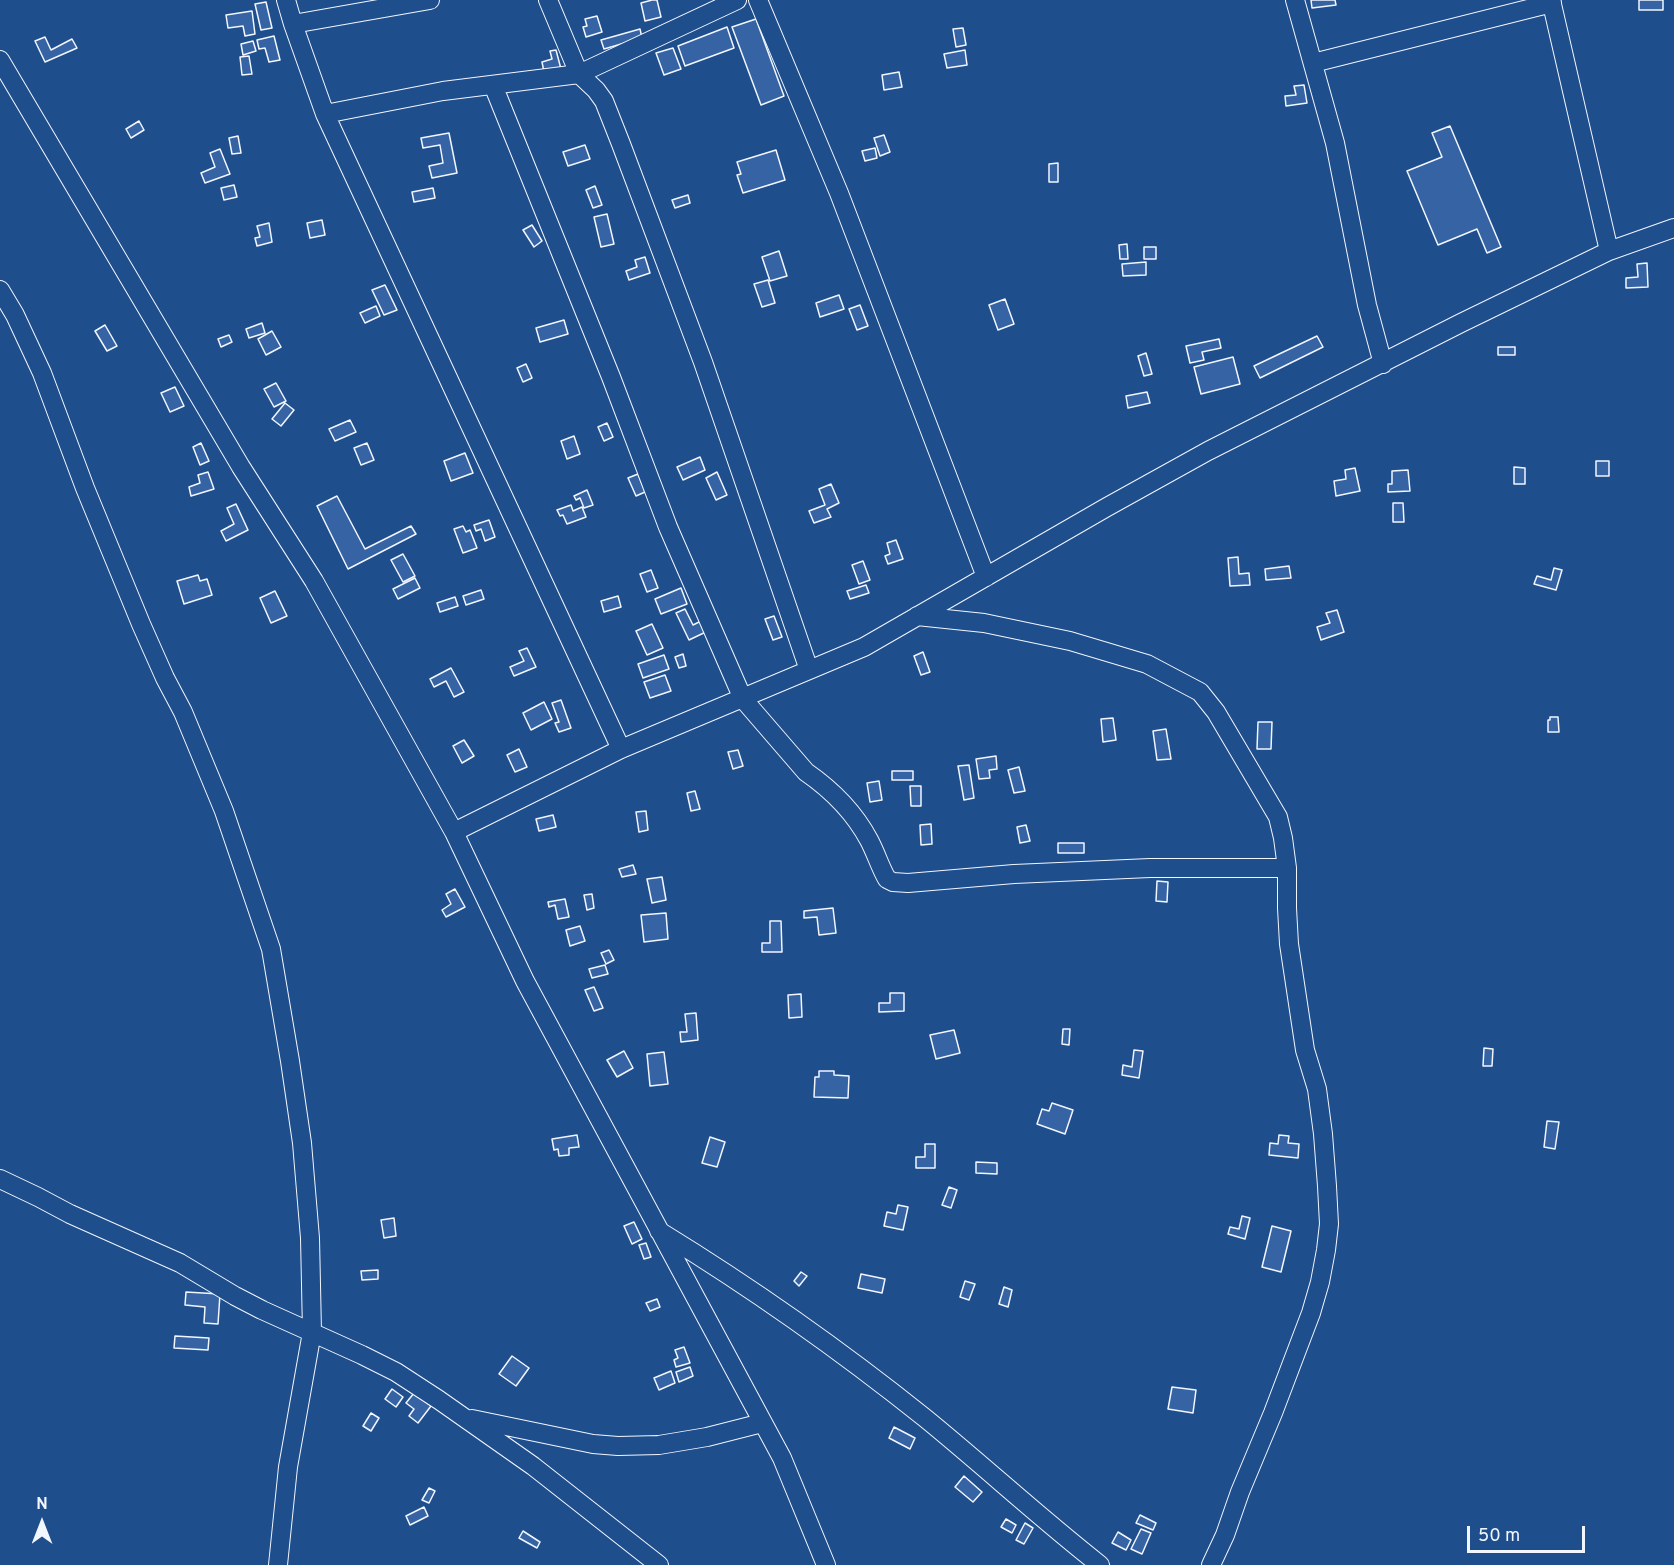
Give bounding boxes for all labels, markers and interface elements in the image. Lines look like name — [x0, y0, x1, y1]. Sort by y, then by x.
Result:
north arrow — [12, 1493, 72, 1553]
text: N — [36, 1495, 48, 1515]
scale bar — [1470, 1514, 1588, 1552]
text: 50 m — [1478, 1525, 1520, 1548]

